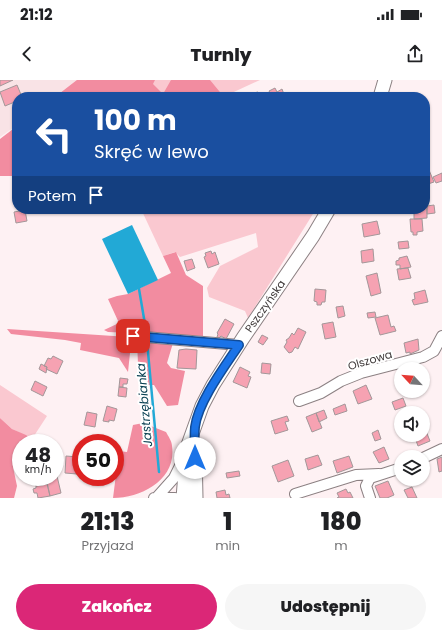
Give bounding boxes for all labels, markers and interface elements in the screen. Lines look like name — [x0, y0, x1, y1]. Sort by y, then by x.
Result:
text: 21:12 — [20, 4, 53, 25]
text: Turnly — [191, 42, 251, 67]
icon: back — [16, 43, 38, 65]
icon: share — [404, 43, 426, 65]
text: 100 m — [94, 101, 177, 140]
icon: left — [28, 108, 80, 160]
text: Skręć w lewo — [94, 139, 209, 164]
icon: arrive — [85, 184, 107, 206]
text: Potem — [28, 185, 77, 206]
street label: Pszczyńska — [241, 276, 289, 336]
pin — [116, 319, 150, 353]
icon: arrive — [122, 325, 144, 347]
street label: Olszowa — [346, 346, 394, 374]
north arrow — [394, 362, 430, 398]
map controls — [394, 362, 430, 486]
water label: Jastrzębianka — [132, 363, 156, 447]
button: sound — [394, 406, 430, 442]
speed limit sign: 50 — [72, 434, 124, 486]
position arrow — [174, 437, 216, 479]
text: 48 — [25, 441, 51, 469]
button: layers — [394, 450, 430, 486]
text: km/h — [25, 462, 51, 477]
text: 21:13 — [81, 505, 135, 538]
text: 1 — [223, 505, 232, 538]
text: 180 — [321, 505, 361, 538]
text: Przyjazd — [81, 536, 134, 555]
text: min — [215, 536, 240, 555]
text: m — [334, 536, 348, 555]
button: Zakończ — [16, 584, 217, 630]
button: Udostępnij — [225, 584, 426, 630]

